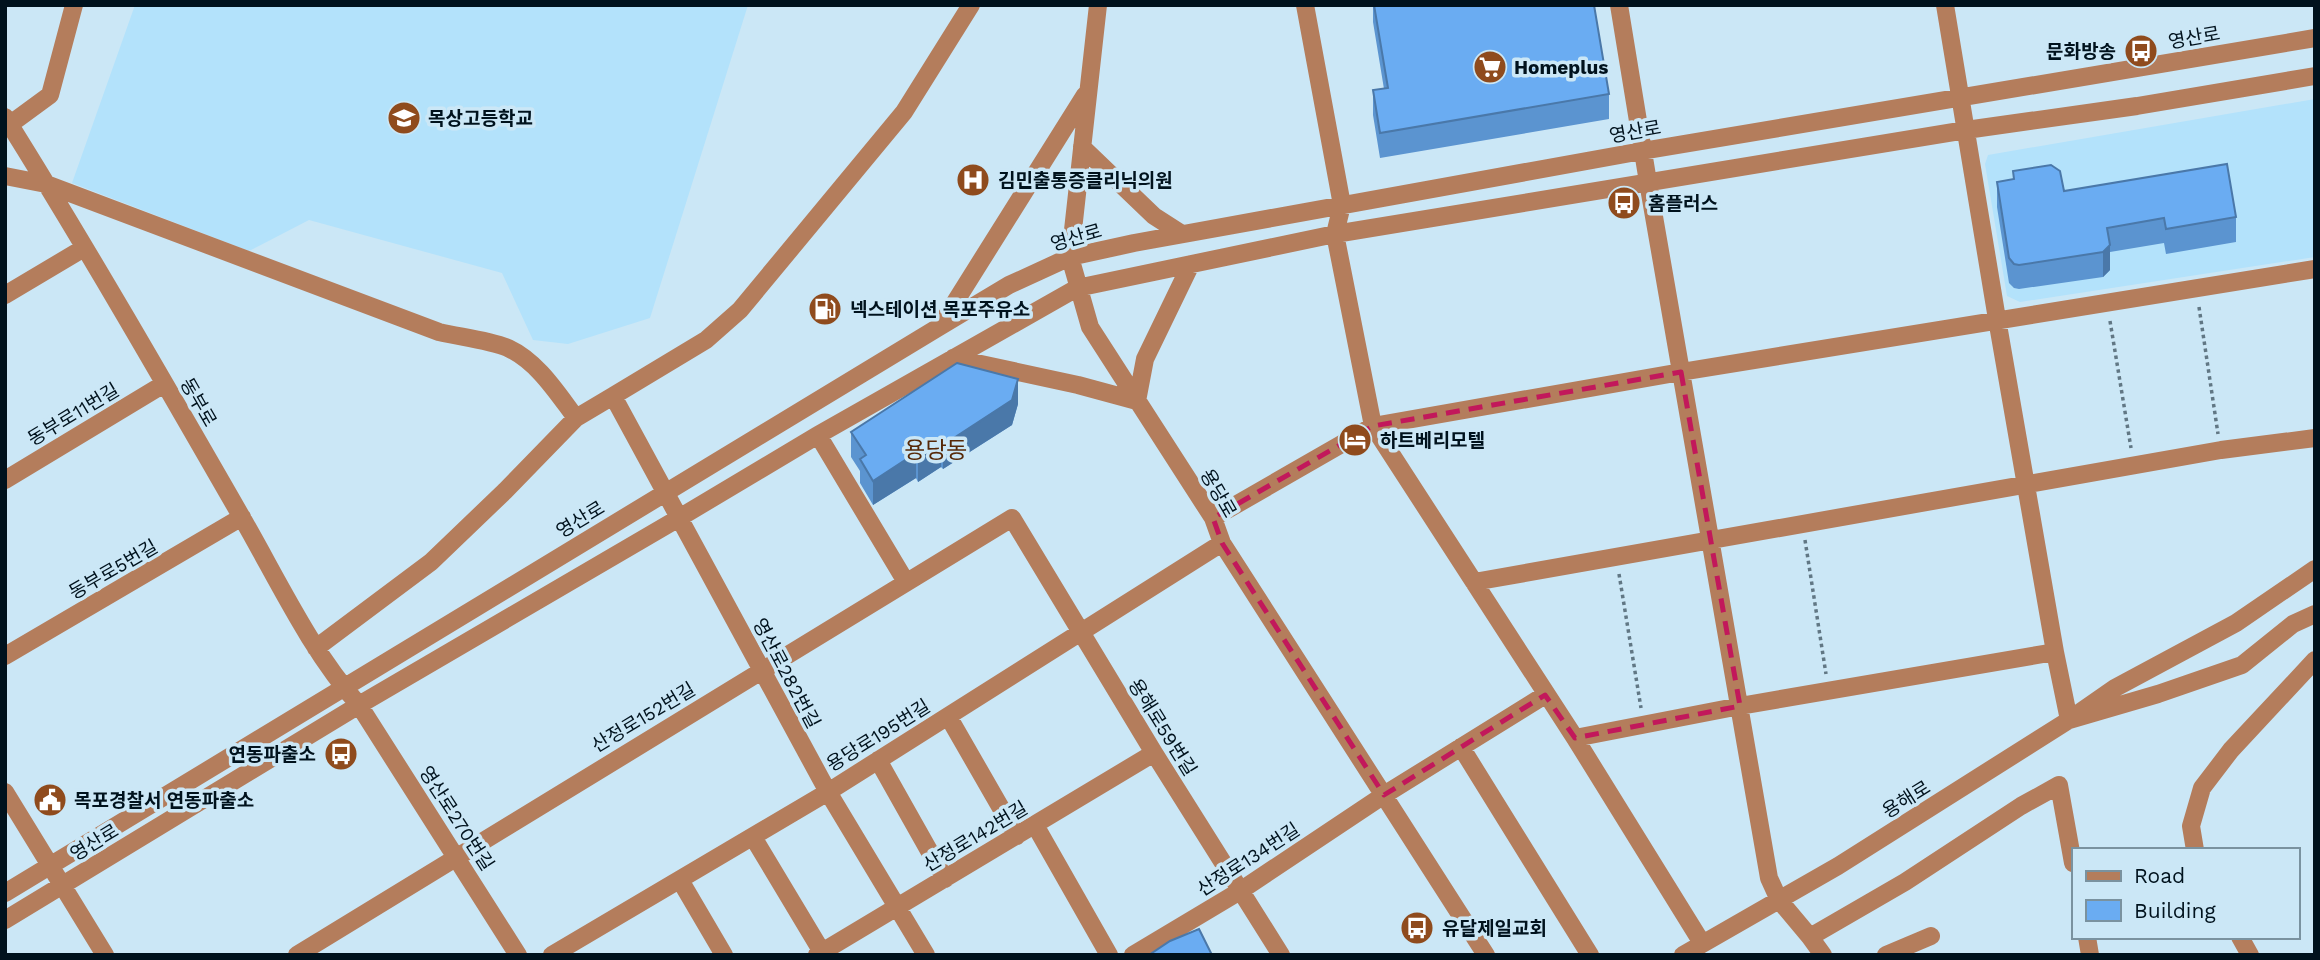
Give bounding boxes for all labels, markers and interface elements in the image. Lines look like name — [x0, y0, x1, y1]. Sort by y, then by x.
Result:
street label: 영산로 — [2166, 22, 2222, 53]
bus stop icon: 문화방송 — [2122, 32, 2160, 70]
place label: 문화방송 — [2046, 40, 2116, 63]
supermarket icon: Homeplus — [1471, 48, 1509, 86]
place label: Homeplus — [1514, 56, 1608, 79]
school or university icon: 목상고등학교 — [385, 99, 423, 137]
place label: 목상고등학교 — [428, 107, 533, 130]
street label: 영산로 — [1607, 116, 1663, 147]
hospital icon: 김민출통증클리닉의원 — [954, 161, 992, 199]
place label: 김민출통증클리닉의원 — [998, 169, 1173, 192]
bus stop icon: 홈플러스 — [1605, 184, 1643, 222]
place label: 홈플러스 — [1648, 192, 1718, 215]
street label: 영산로 — [1048, 219, 1105, 256]
fuel station icon: 넥스테이션 목포주유소 — [806, 290, 844, 328]
place label: 넥스테이션 목포주유소 — [850, 298, 1030, 321]
street label: 동부로 — [175, 374, 222, 431]
street label: 동부로11번길 — [24, 378, 123, 451]
hotel icon: 하트베리모텔 — [1336, 421, 1374, 459]
place label: 하트베리모텔 — [1380, 429, 1485, 452]
district label: 용당동 — [904, 437, 968, 464]
street label: 용당로 — [1195, 465, 1242, 522]
street label: 영산로 — [552, 496, 609, 543]
street label: 동부로5번길 — [65, 535, 162, 604]
street label: 영산로282번길 — [748, 614, 825, 732]
street label: 용해로59번길 — [1124, 674, 1202, 780]
street label: 산정로152번길 — [587, 677, 699, 757]
street label: 용당로195번길 — [822, 695, 934, 776]
bus stop icon: 연동파출소 — [322, 735, 360, 773]
place label: 연동파출소 — [229, 743, 316, 766]
street label: 영산로270번길 — [414, 762, 499, 875]
street label: 용해로 — [1878, 776, 1935, 823]
public building icon: 목포경찰서 연동파출소 — [31, 781, 69, 819]
place label: 목포경찰서 연동파출소 — [74, 789, 254, 812]
street label: 산정로142번길 — [919, 796, 1032, 877]
street label: 산정로134번길 — [1193, 818, 1304, 901]
street label: 영산로 — [66, 819, 123, 866]
legend — [2072, 848, 2299, 939]
text: Road — [2134, 863, 2185, 888]
text: Building — [2134, 898, 2216, 923]
bus stop icon: 유달제일교회 — [1398, 909, 1436, 947]
place label: 유달제일교회 — [1442, 917, 1547, 940]

